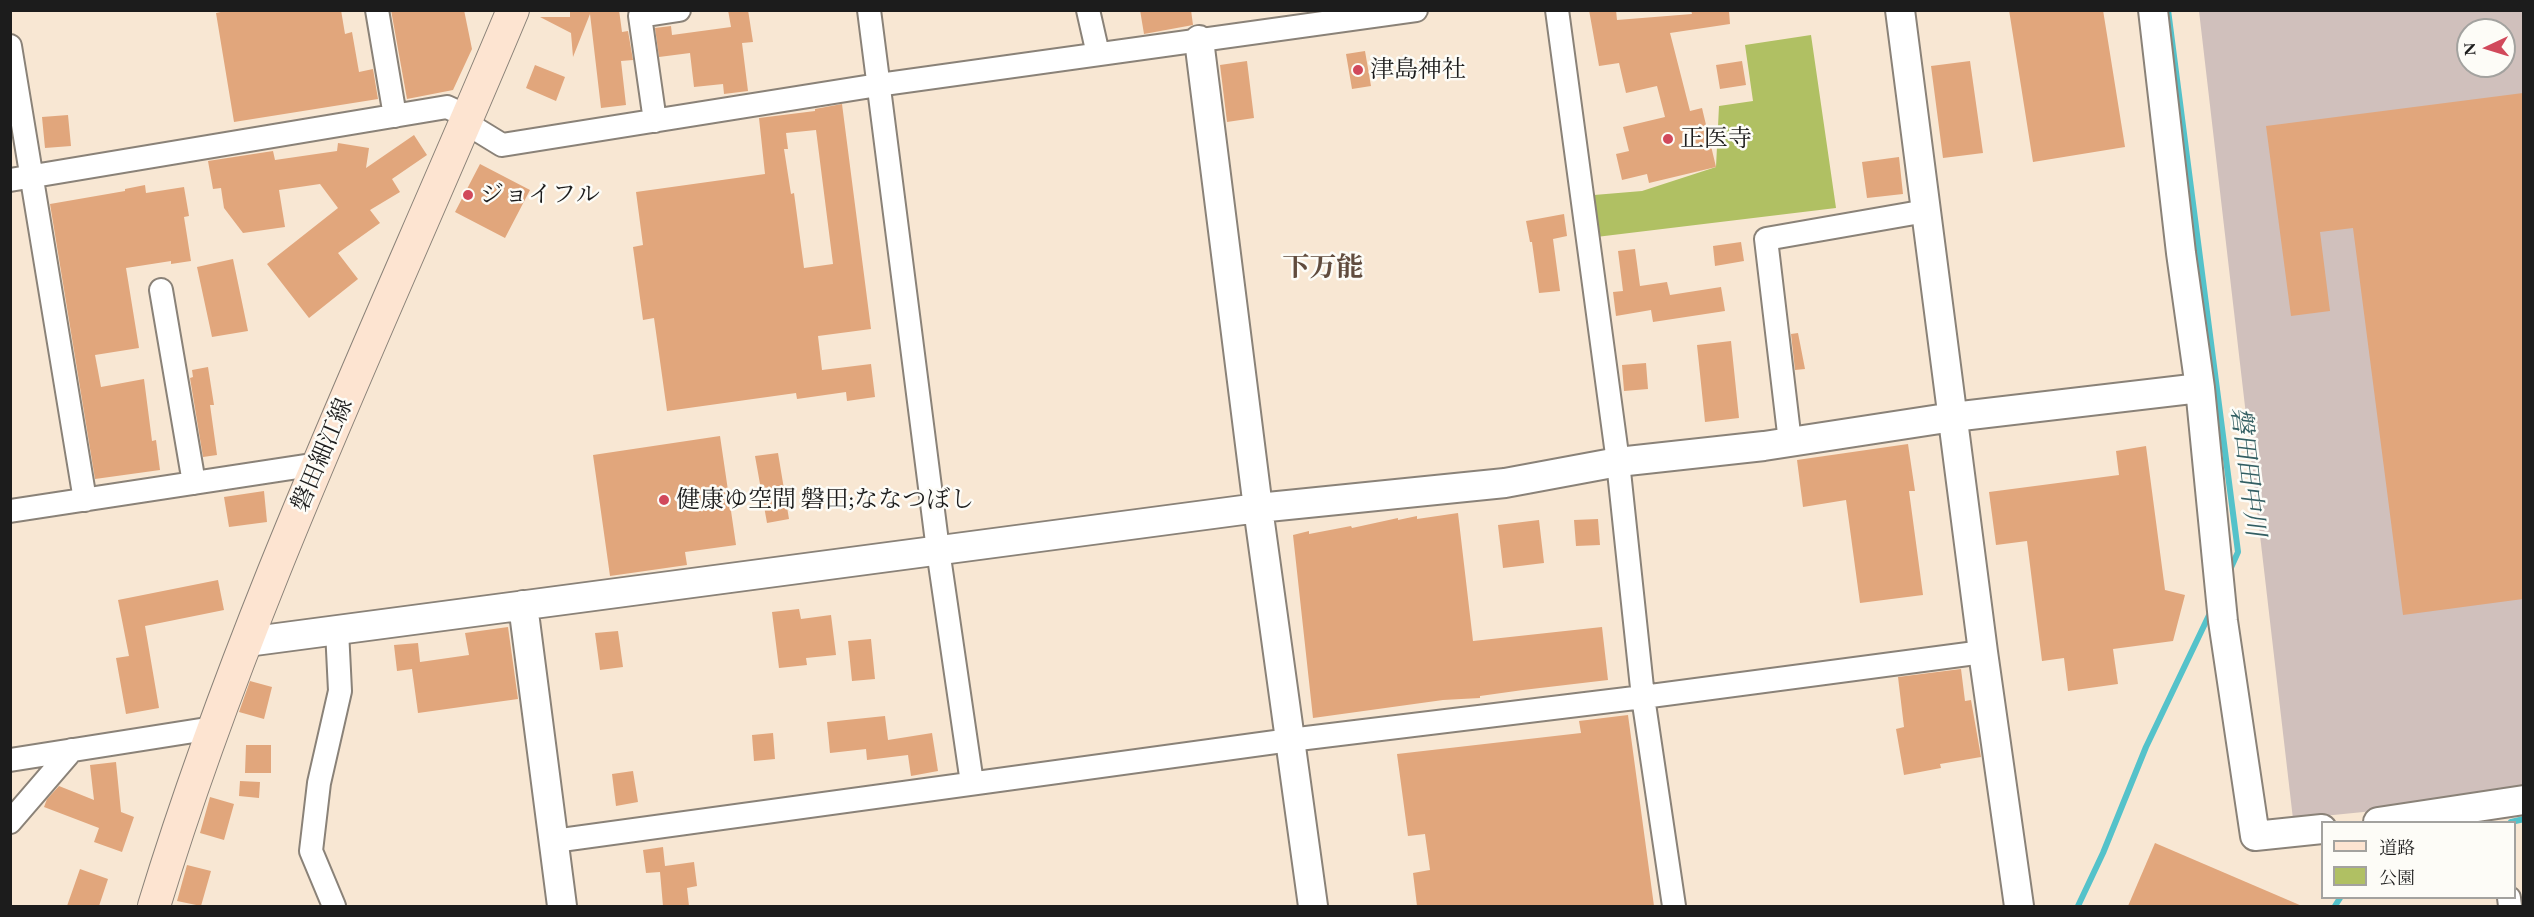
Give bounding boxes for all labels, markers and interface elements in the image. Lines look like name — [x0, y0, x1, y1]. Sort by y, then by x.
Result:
north arrow — [2456, 18, 2516, 78]
text: N — [2459, 42, 2480, 56]
place label: 津島神社 — [1370, 56, 1466, 84]
marker: 津島神社 — [1351, 63, 1365, 77]
place label: 正医寺 — [1680, 125, 1752, 153]
marker: 正医寺 — [1661, 132, 1675, 146]
place label: ジョイフル — [480, 181, 600, 209]
marker: ジョイフル — [461, 188, 475, 202]
district label: 下万能 — [1283, 253, 1363, 285]
street label: 磐田細江線 — [286, 394, 360, 516]
water label: 磐田田中川 — [2224, 406, 2270, 538]
place label: 健康ゆ空間 磐田;ななつぼし — [676, 486, 974, 514]
marker: 健康ゆ空間 磐田;ななつぼし — [657, 493, 671, 507]
legend — [2321, 821, 2516, 899]
text: 道路 — [2379, 836, 2415, 859]
text: 公園 — [2379, 866, 2415, 889]

